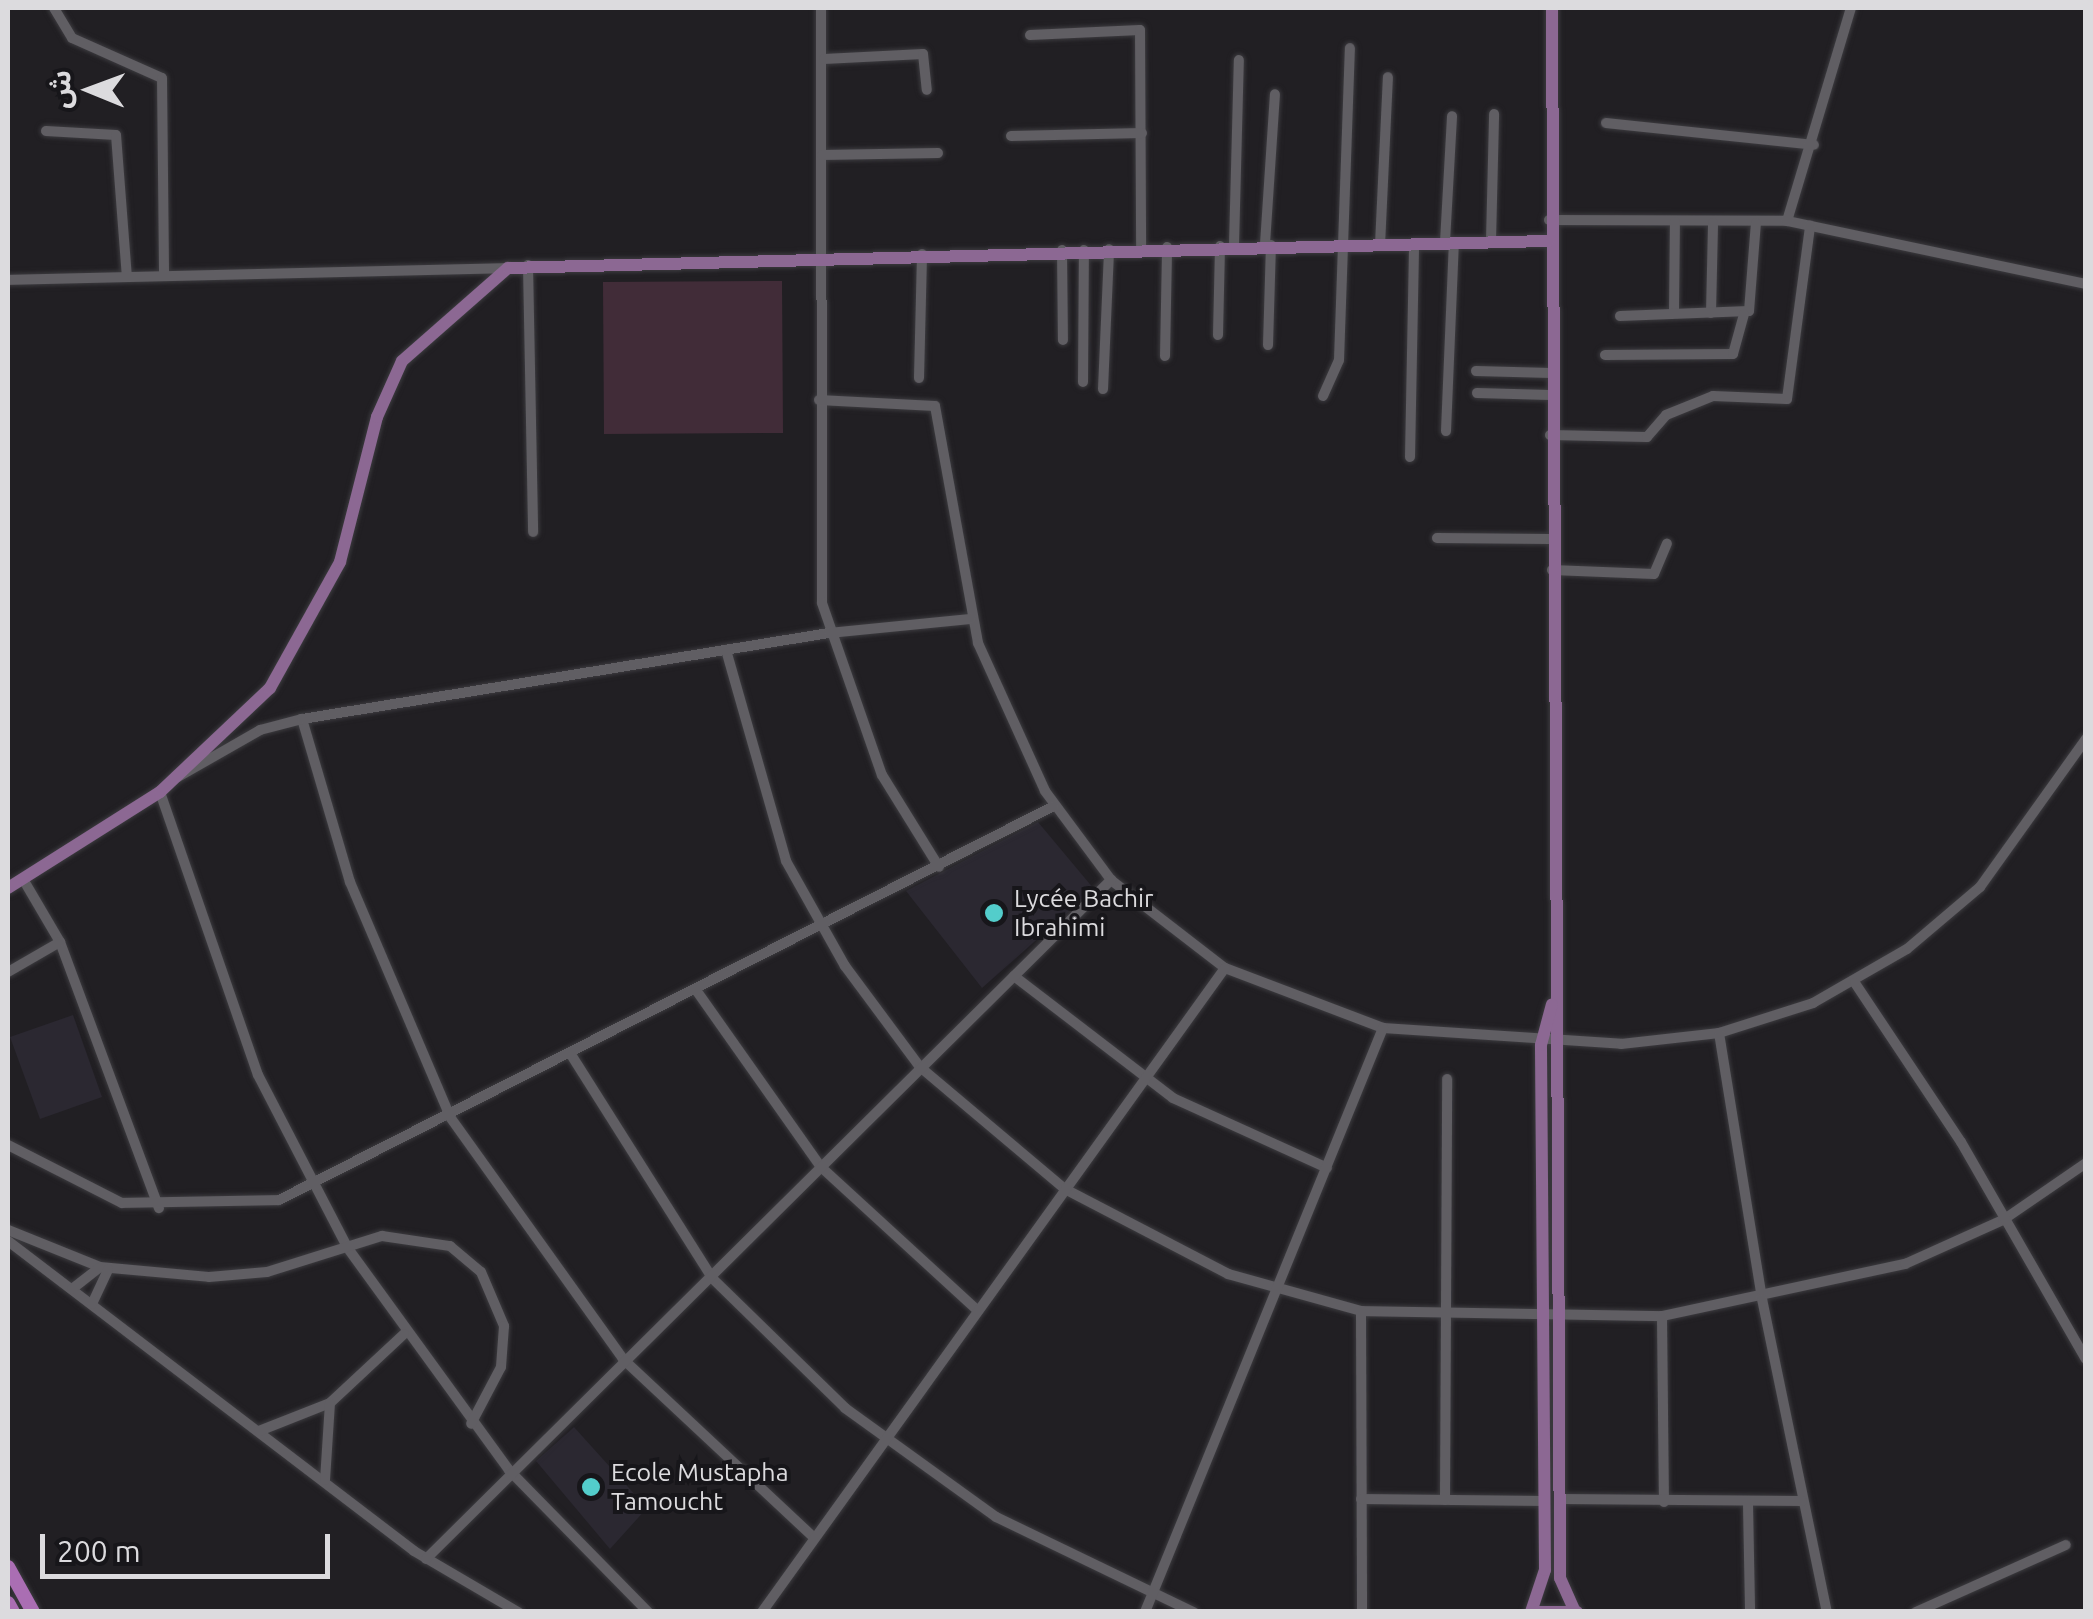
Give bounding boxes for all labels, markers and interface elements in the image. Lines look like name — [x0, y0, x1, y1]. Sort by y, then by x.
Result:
north arrow — [40, 40, 140, 140]
text: ش — [44, 70, 75, 109]
place label: Lycée Bachir Ibrahimi — [1014, 884, 1153, 943]
marker: Lycée Bachir Ibrahimi — [983, 902, 1005, 924]
place label: Ecole Mustapha Tamoucht — [611, 1458, 788, 1517]
marker: Ecole Mustapha Tamoucht — [580, 1476, 602, 1498]
scale bar — [45, 1514, 335, 1576]
text: 200 m — [57, 1534, 141, 1568]

